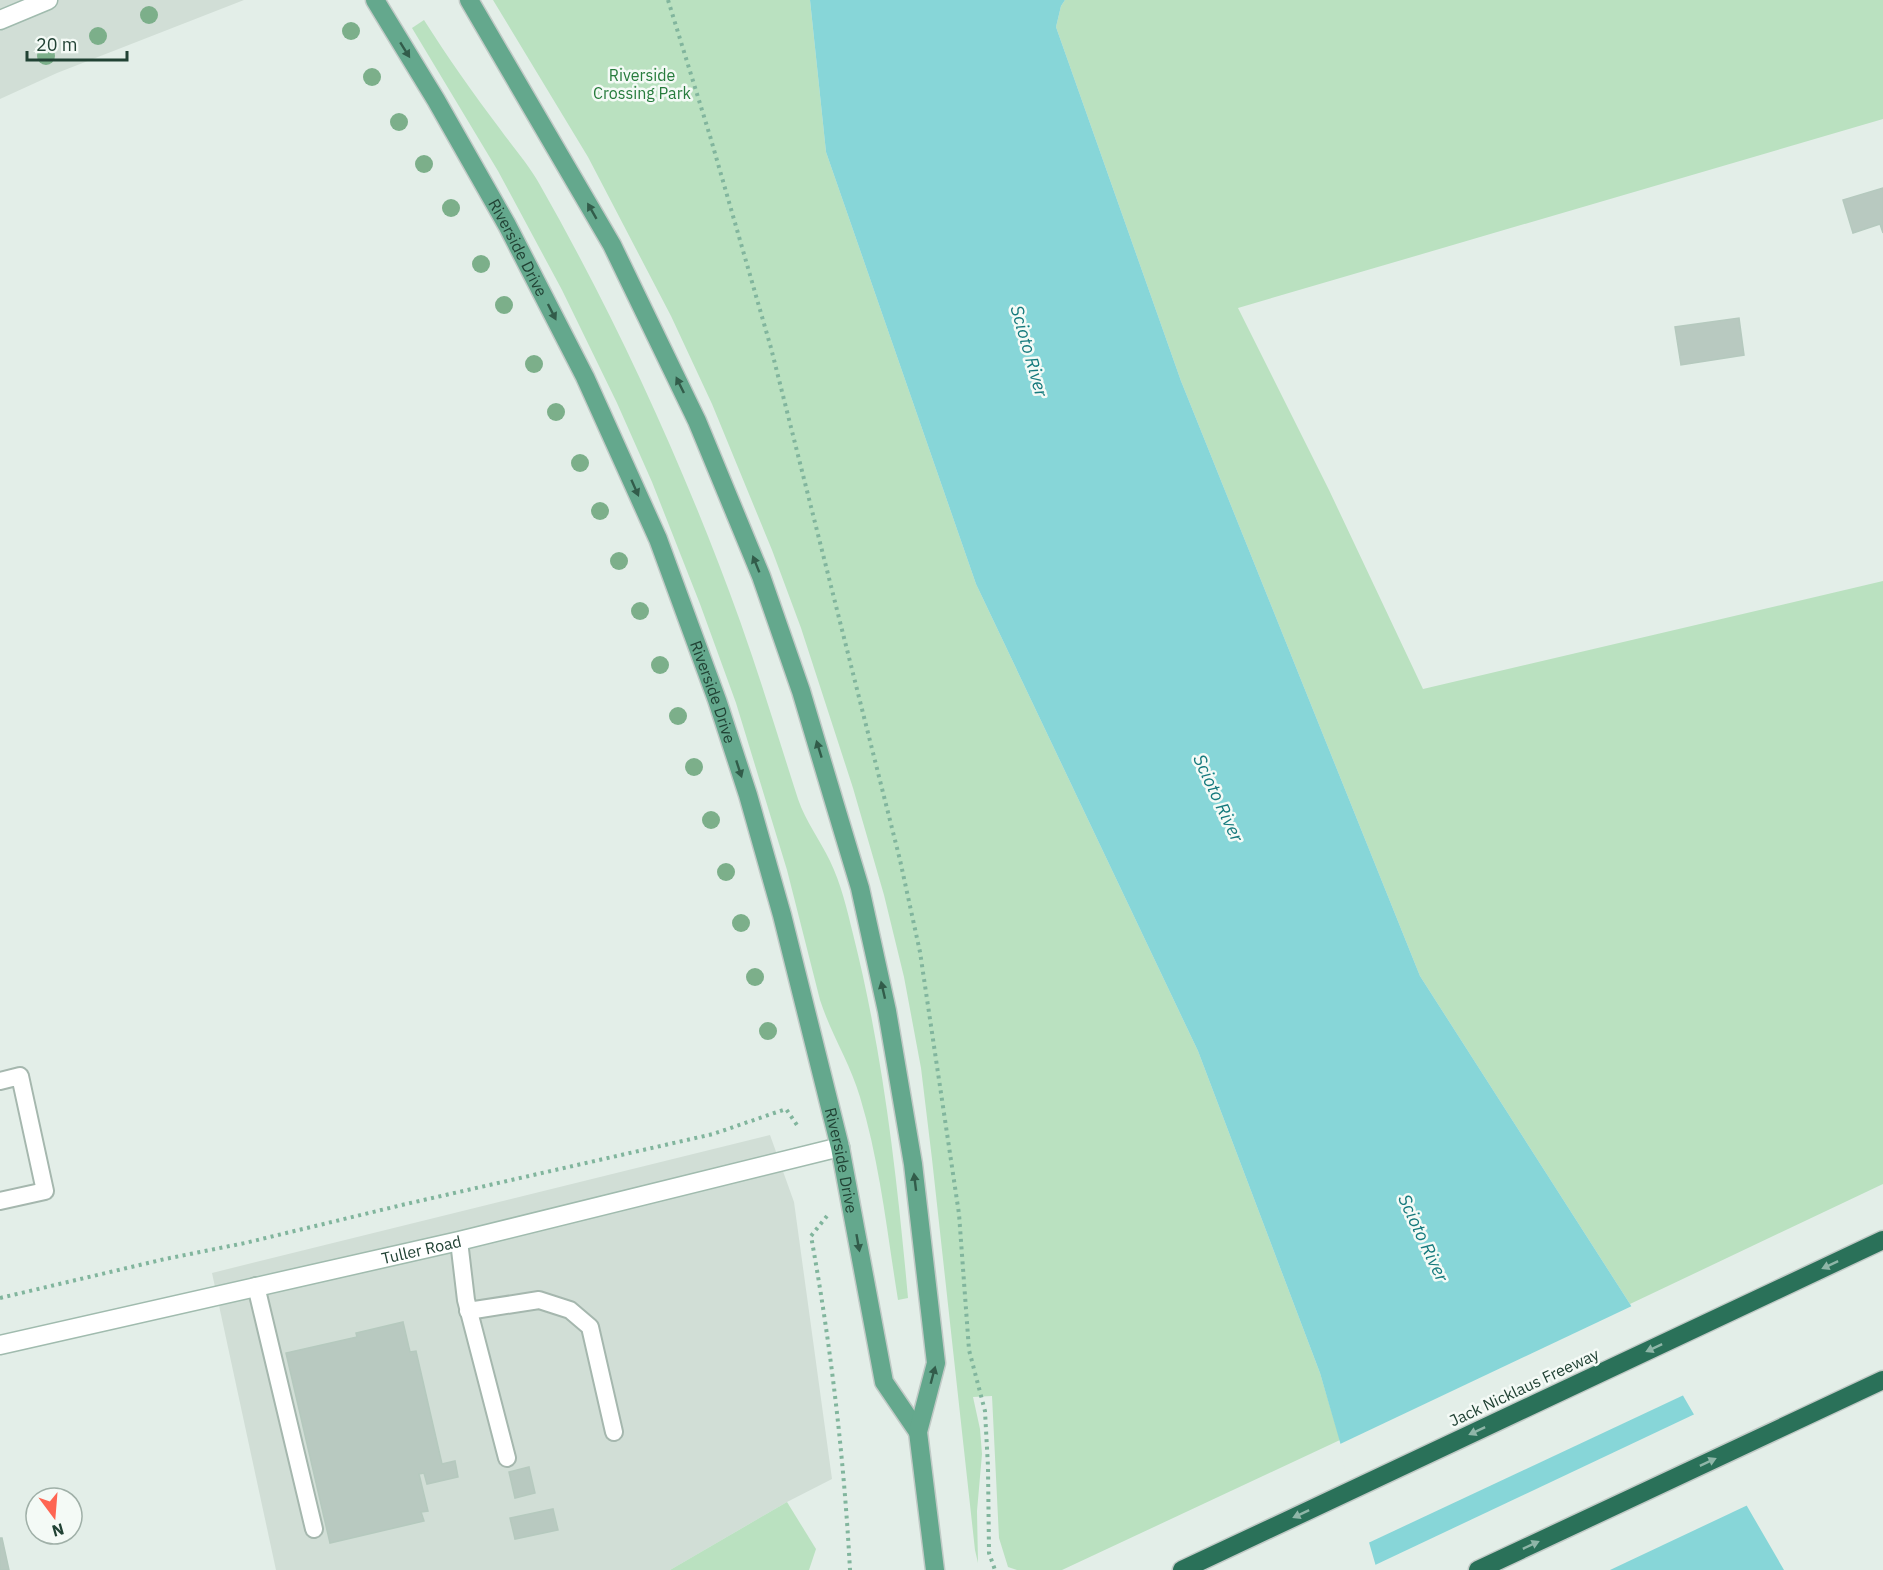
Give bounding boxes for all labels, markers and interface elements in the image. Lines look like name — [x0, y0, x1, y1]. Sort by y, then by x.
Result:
scale bar — [27, 24, 128, 62]
text: 20 m — [36, 33, 78, 56]
one-way arrow — [400, 42, 411, 58]
park label: Riverside Crossing Park — [593, 65, 692, 103]
street label: Riverside Drive — [484, 195, 552, 300]
one-way arrow — [587, 203, 598, 219]
one-way arrow — [547, 303, 557, 320]
water label: Scioto River — [1005, 303, 1054, 400]
one-way arrow — [675, 376, 684, 393]
one-way arrow — [631, 479, 640, 497]
one-way arrow — [751, 555, 761, 573]
street label: Riverside Drive — [686, 638, 740, 746]
one-way arrow — [813, 740, 823, 758]
water label: Scioto River — [1188, 750, 1249, 846]
one-way arrow — [735, 760, 745, 778]
one-way arrow — [877, 981, 887, 999]
street label: Riverside Drive — [820, 1105, 862, 1215]
one-way arrow — [910, 1173, 920, 1192]
water label: Scioto River — [1393, 1190, 1454, 1286]
street label: Tuller Road — [379, 1231, 463, 1268]
one-way arrow — [854, 1233, 863, 1252]
one-way arrow — [1822, 1261, 1839, 1270]
street label: Jack Nicklaus Freeway — [1446, 1344, 1602, 1430]
one-way arrow — [1645, 1344, 1662, 1353]
one-way arrow — [929, 1366, 938, 1384]
one-way arrow — [1469, 1427, 1486, 1436]
one-way arrow — [1699, 1458, 1716, 1467]
north arrow — [24, 1486, 84, 1546]
one-way arrow — [1292, 1510, 1309, 1519]
text: N — [50, 1519, 66, 1542]
one-way arrow — [1523, 1541, 1540, 1550]

